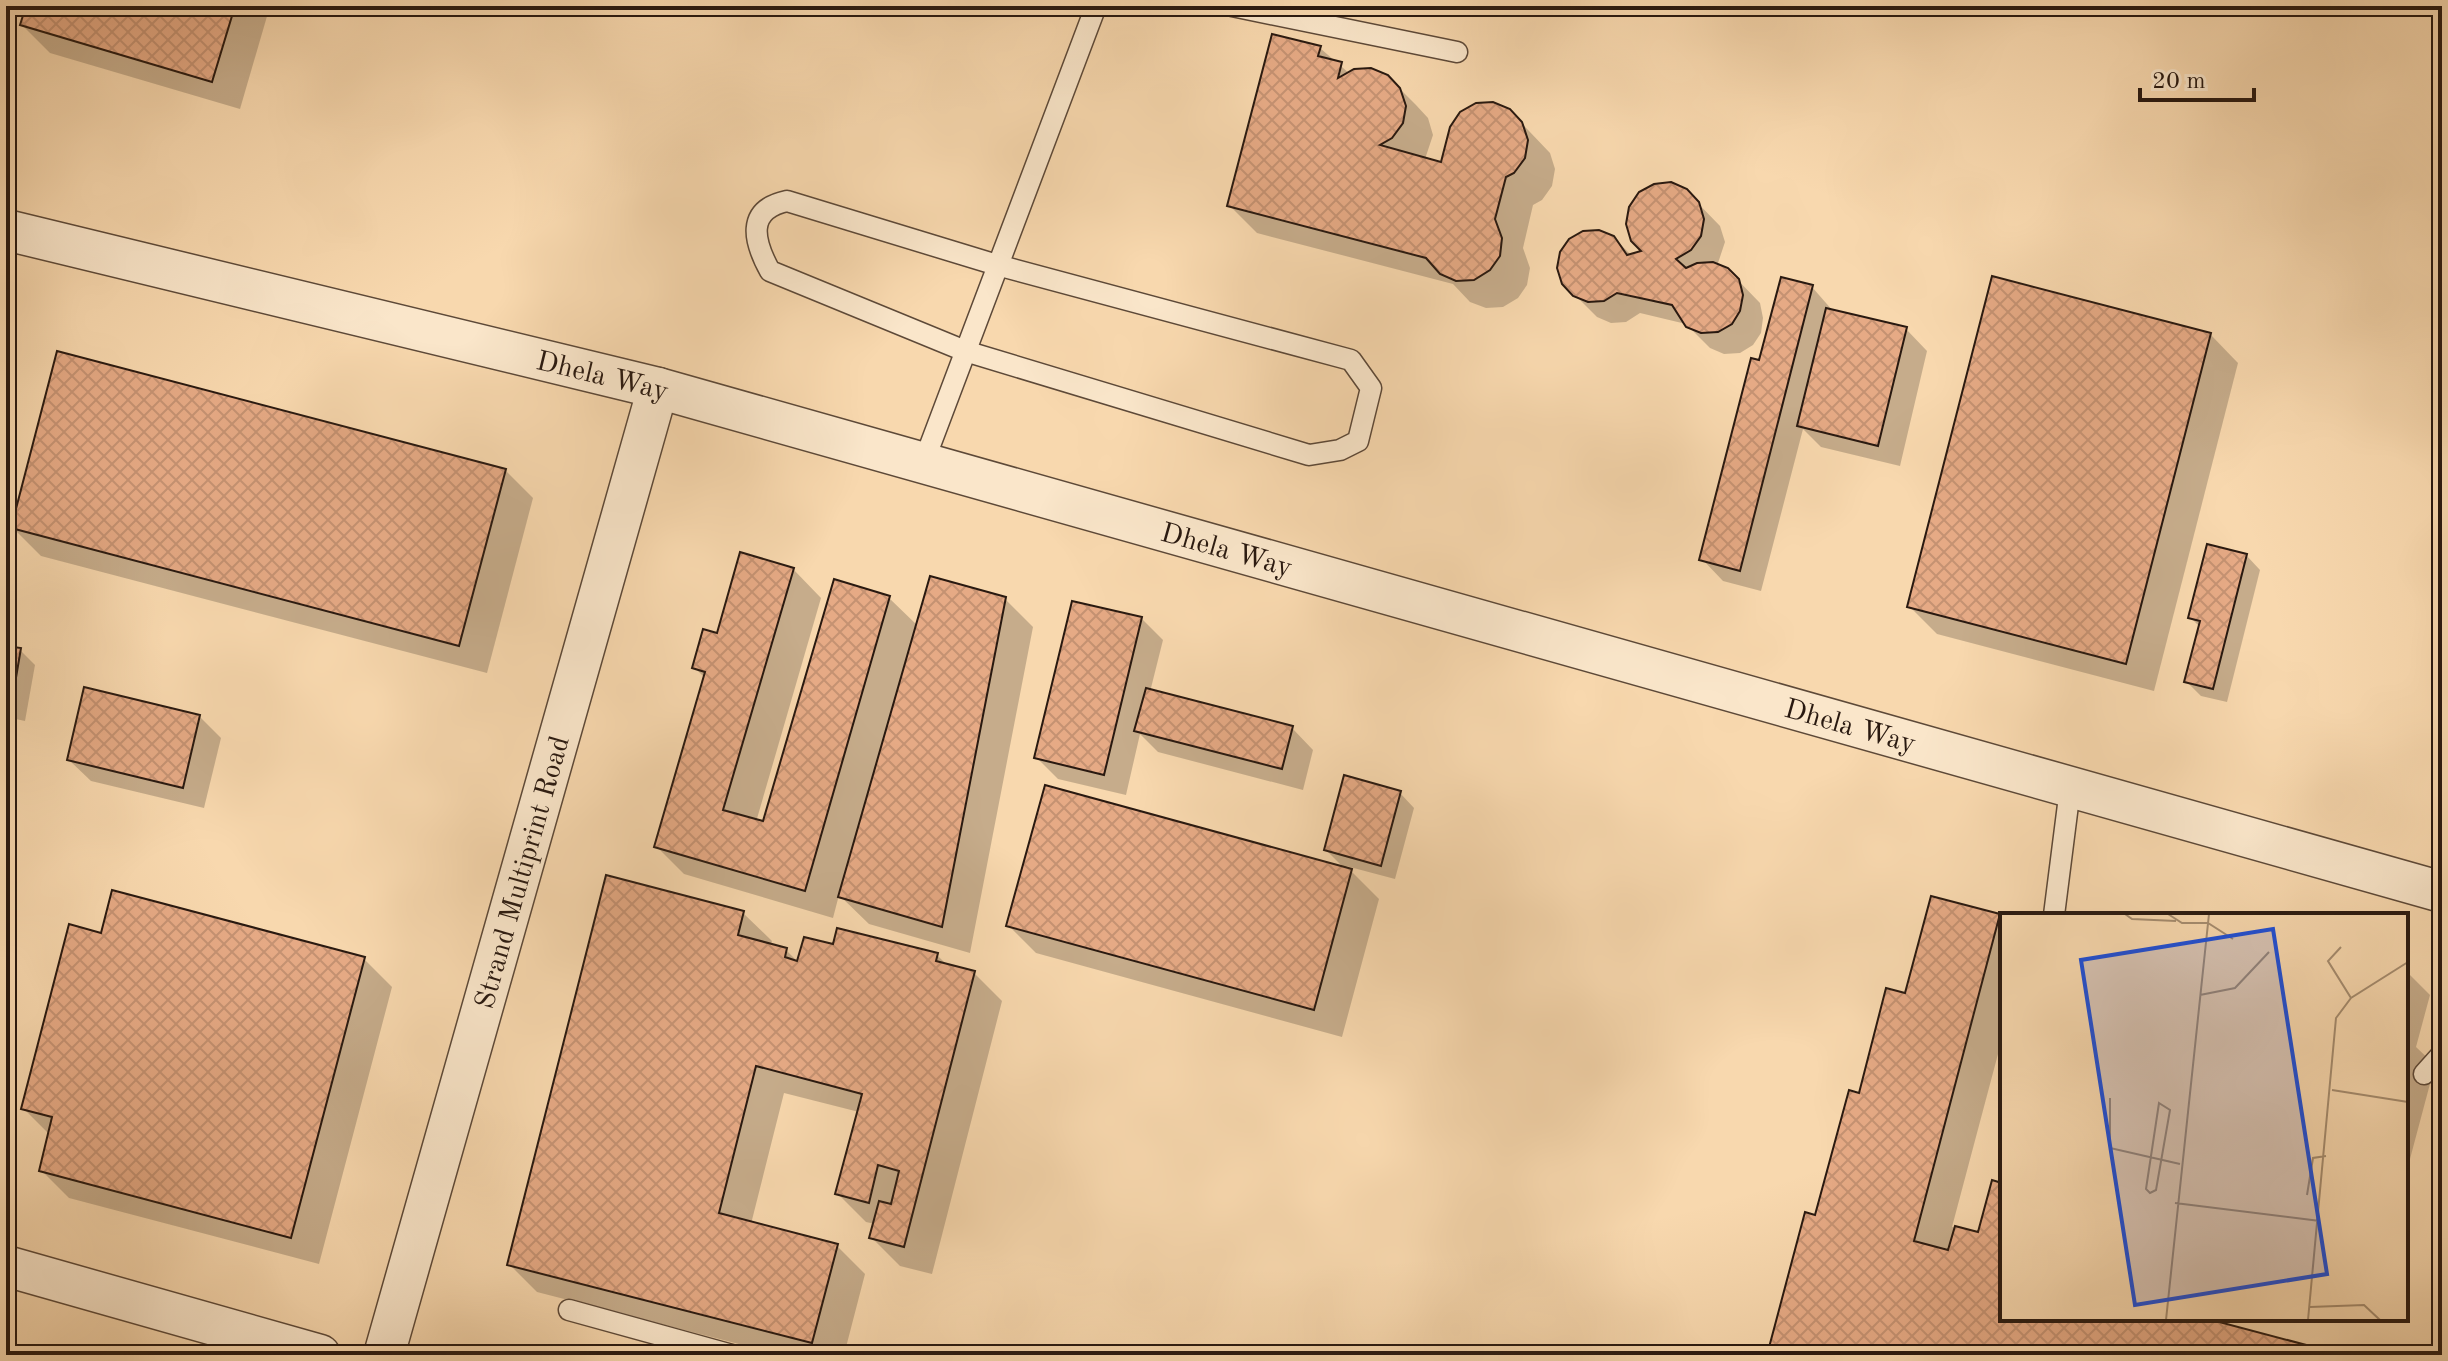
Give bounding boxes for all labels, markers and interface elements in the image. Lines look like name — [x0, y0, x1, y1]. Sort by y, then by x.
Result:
scale bar — [2140, 52, 2254, 102]
text: 20 m — [2152, 70, 2206, 94]
street label: Dhela Way — [533, 348, 671, 407]
street label: Dhela Way — [1157, 520, 1295, 583]
street label: Dhela Way — [1781, 696, 1919, 760]
street label: Strand Multiprint Road — [472, 733, 576, 1012]
inset map — [2000, 913, 2408, 1321]

